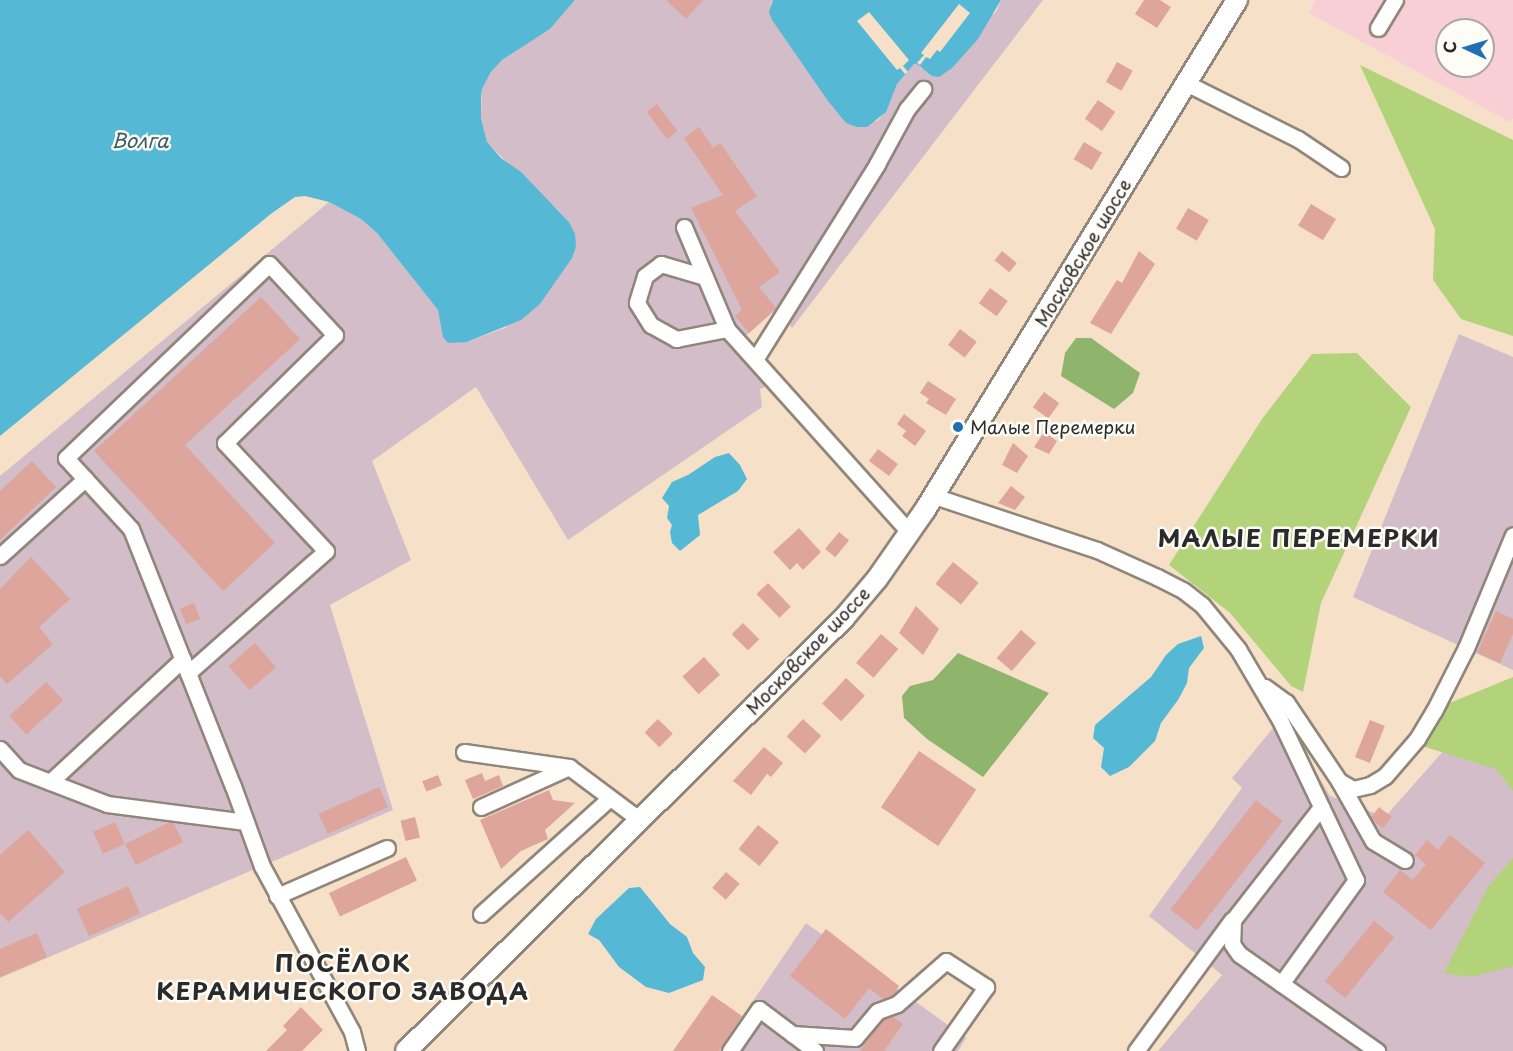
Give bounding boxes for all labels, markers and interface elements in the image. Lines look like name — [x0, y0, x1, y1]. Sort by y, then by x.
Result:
north arrow — [1435, 18, 1495, 78]
text: С — [1437, 40, 1461, 54]
water label: Волга — [111, 128, 169, 152]
street label: Московское шоссе — [1030, 175, 1136, 331]
place label: Малые Перемерки — [970, 416, 1136, 438]
marker: Малые Перемерки — [951, 420, 965, 434]
district label: МАЛЫЕ ПЕРЕМЕРКИ — [1159, 524, 1439, 552]
street label: Московское шоссе — [742, 583, 874, 719]
district label: ПОСЁЛОК КЕРАМИЧЕСКОГО ЗАВОДА — [159, 949, 527, 1005]

